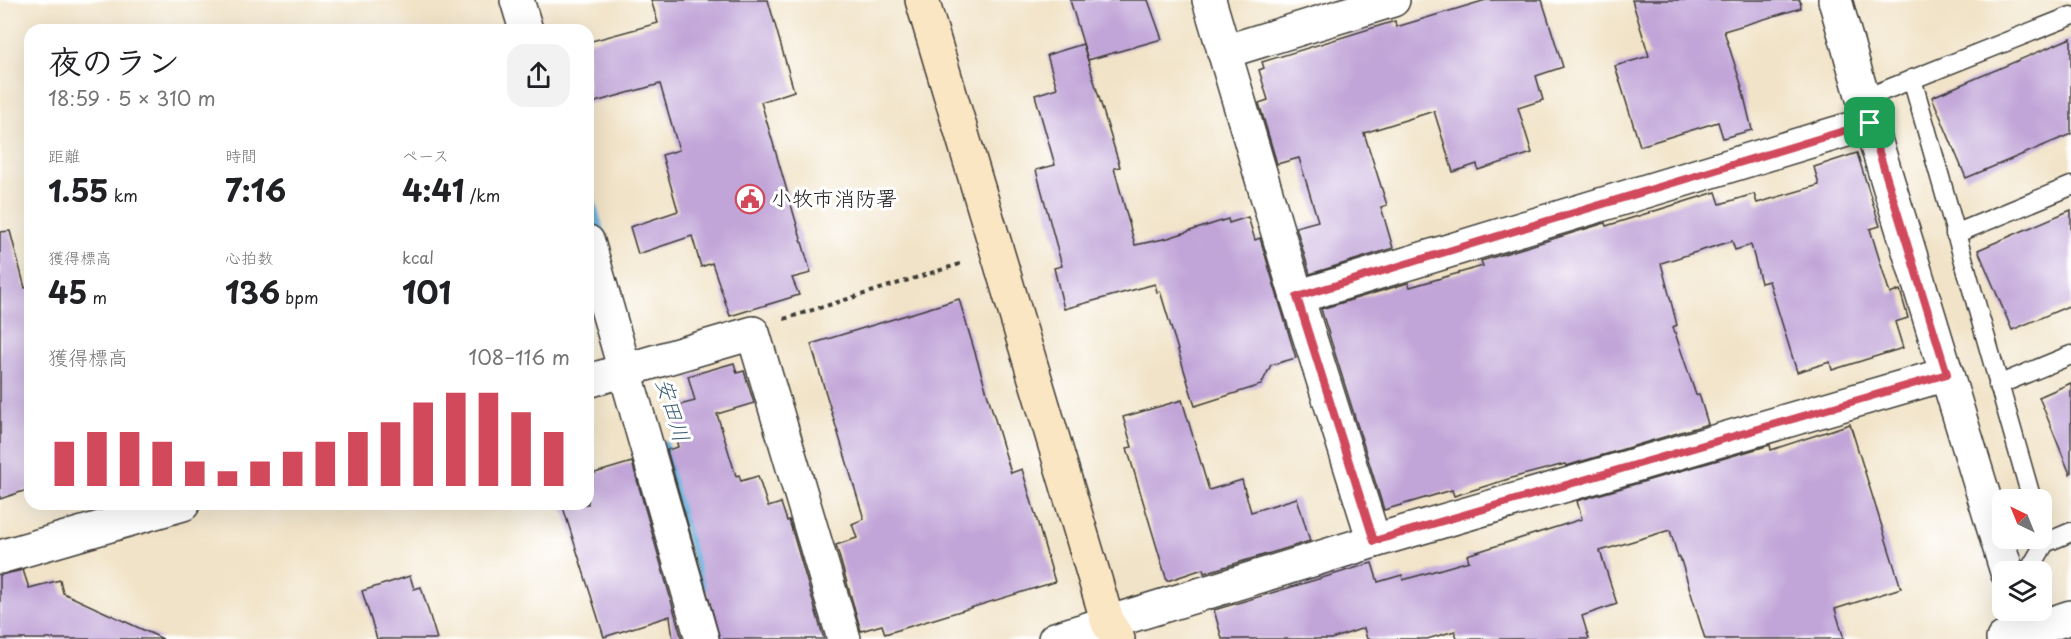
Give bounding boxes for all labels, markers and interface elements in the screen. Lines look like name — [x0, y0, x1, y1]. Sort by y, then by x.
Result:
text: 夜のラン — [48, 35, 180, 85]
button: share — [507, 44, 570, 107]
text: 18:59 · 5 × 310 m — [48, 83, 216, 113]
pin — [1844, 97, 1895, 148]
icon: arrive — [1853, 106, 1886, 139]
text: 距離 — [48, 143, 80, 167]
text: 時間 — [225, 143, 257, 167]
text: ペース — [402, 143, 449, 167]
text: 1.55 — [48, 167, 108, 212]
text: 7:16 — [225, 167, 286, 212]
text: 4:41 — [402, 167, 465, 212]
place label: 小牧市消防署 — [771, 181, 897, 213]
text: km — [108, 183, 138, 207]
text: /km — [465, 183, 500, 207]
public building icon: 小牧市消防署 — [734, 183, 766, 215]
text: 獲得標高 — [48, 245, 112, 269]
text: 心拍数 — [225, 245, 273, 269]
text: kcal — [402, 245, 434, 269]
text: 45 — [48, 269, 87, 314]
text: 136 — [225, 269, 280, 314]
text: 101 — [402, 269, 451, 314]
text: m — [87, 285, 107, 309]
text: bpm — [280, 285, 318, 309]
text: 獲得標高 — [48, 342, 128, 372]
text: 108–116 m — [468, 342, 570, 372]
water label: 安田川 — [649, 373, 700, 446]
north arrow — [1992, 489, 2052, 549]
map controls — [1992, 489, 2052, 621]
button: layers — [1992, 561, 2052, 621]

